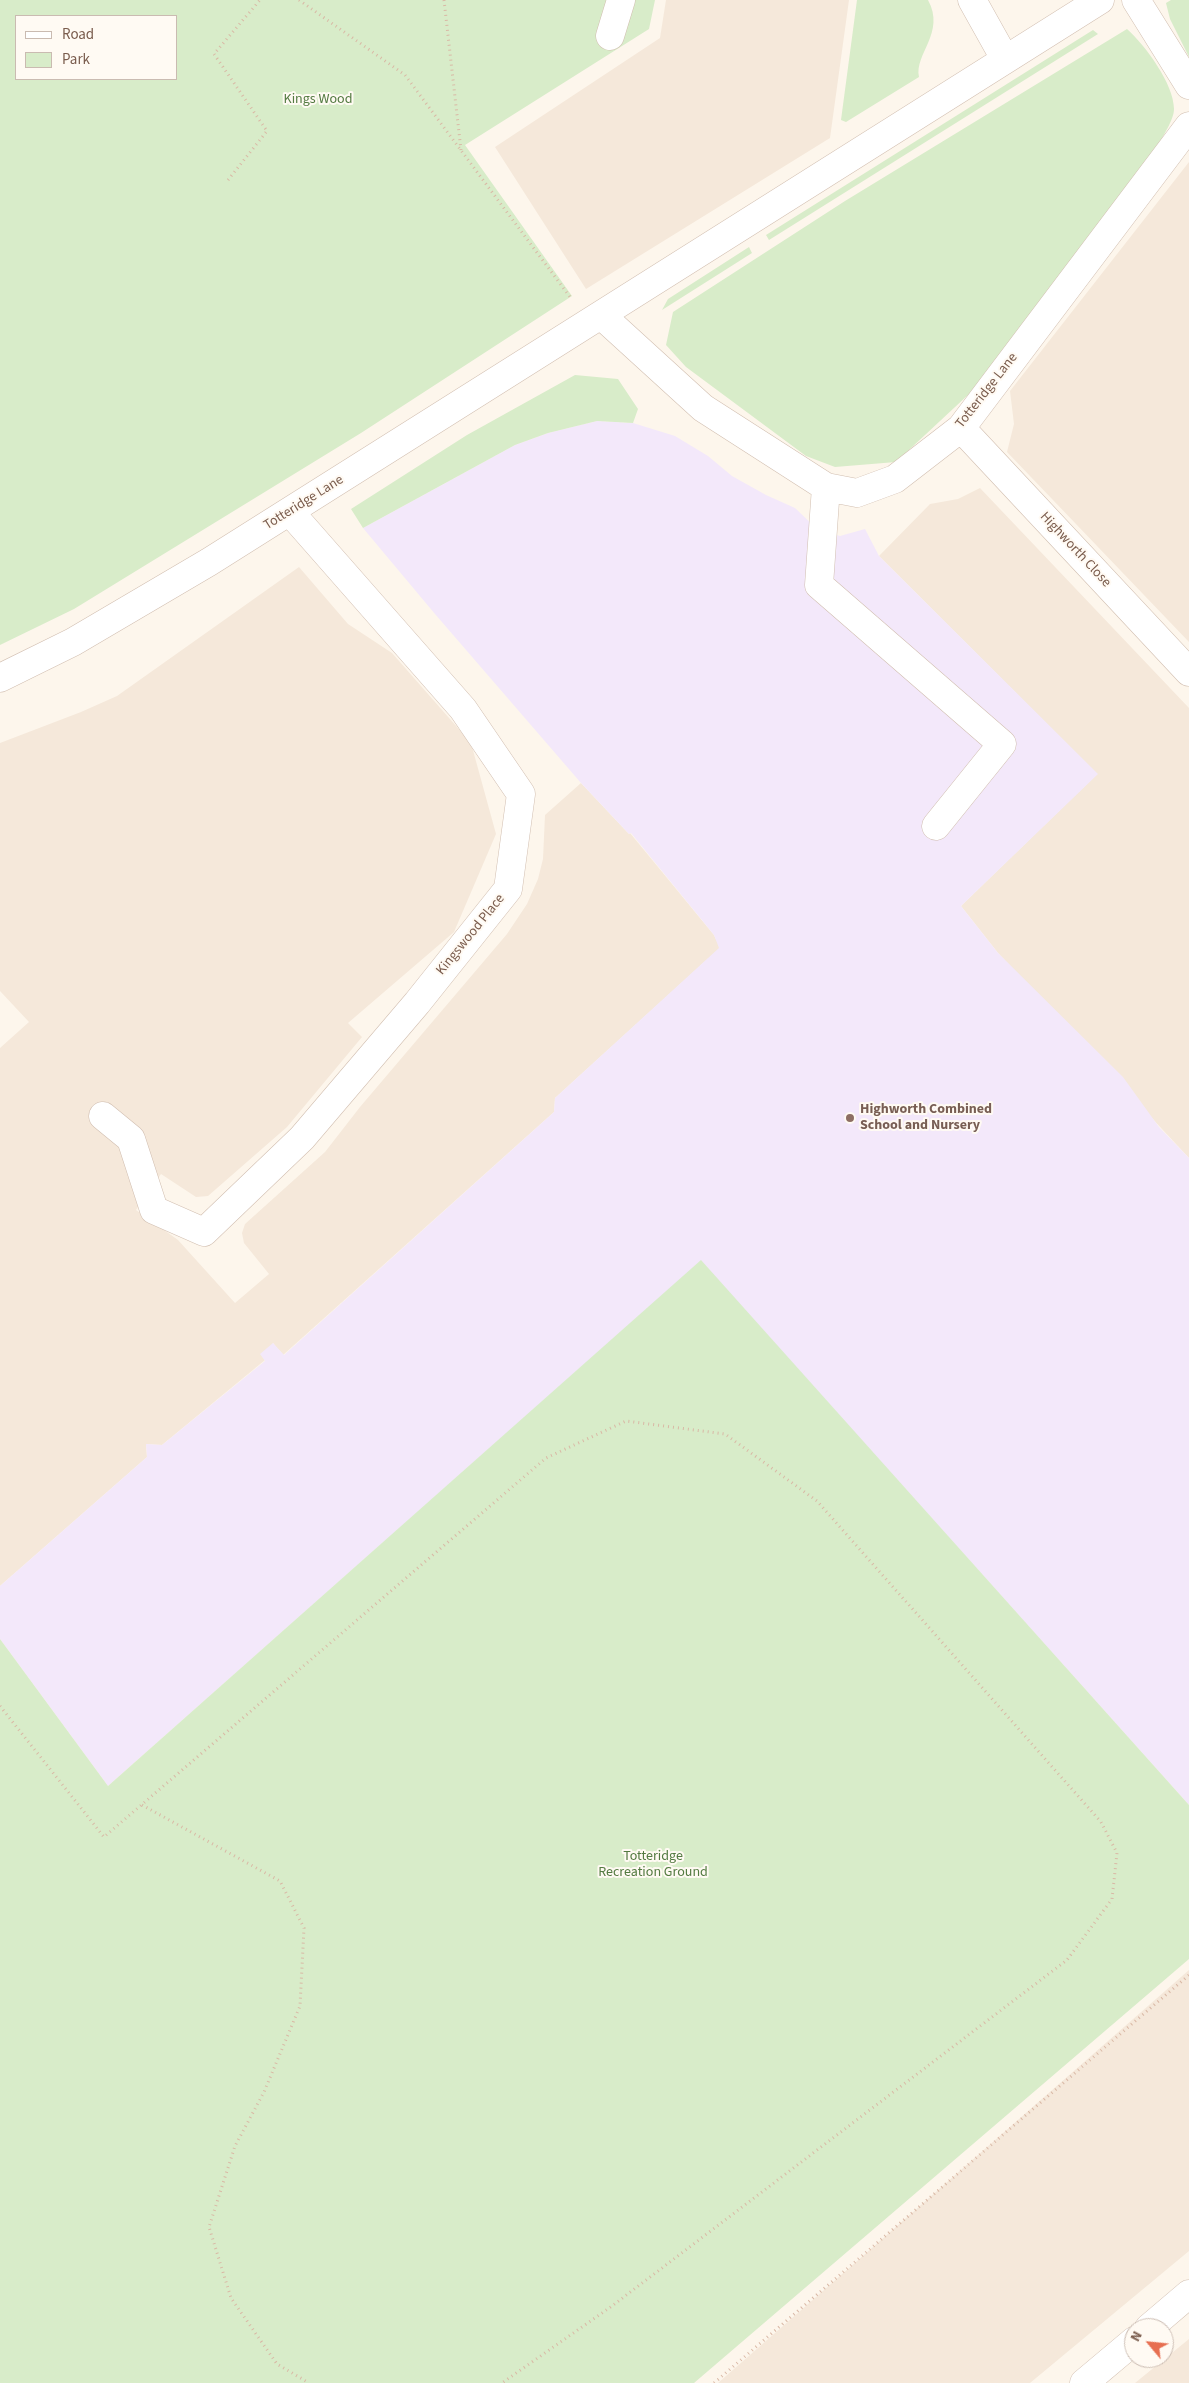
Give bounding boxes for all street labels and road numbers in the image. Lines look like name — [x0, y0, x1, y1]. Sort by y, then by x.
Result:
street label: Totteridge Lane — [952, 350, 1022, 432]
street label: Totteridge Lane — [261, 472, 347, 534]
street label: Highworth Close — [1036, 509, 1114, 591]
street label: Kingswood Place — [433, 891, 509, 979]

